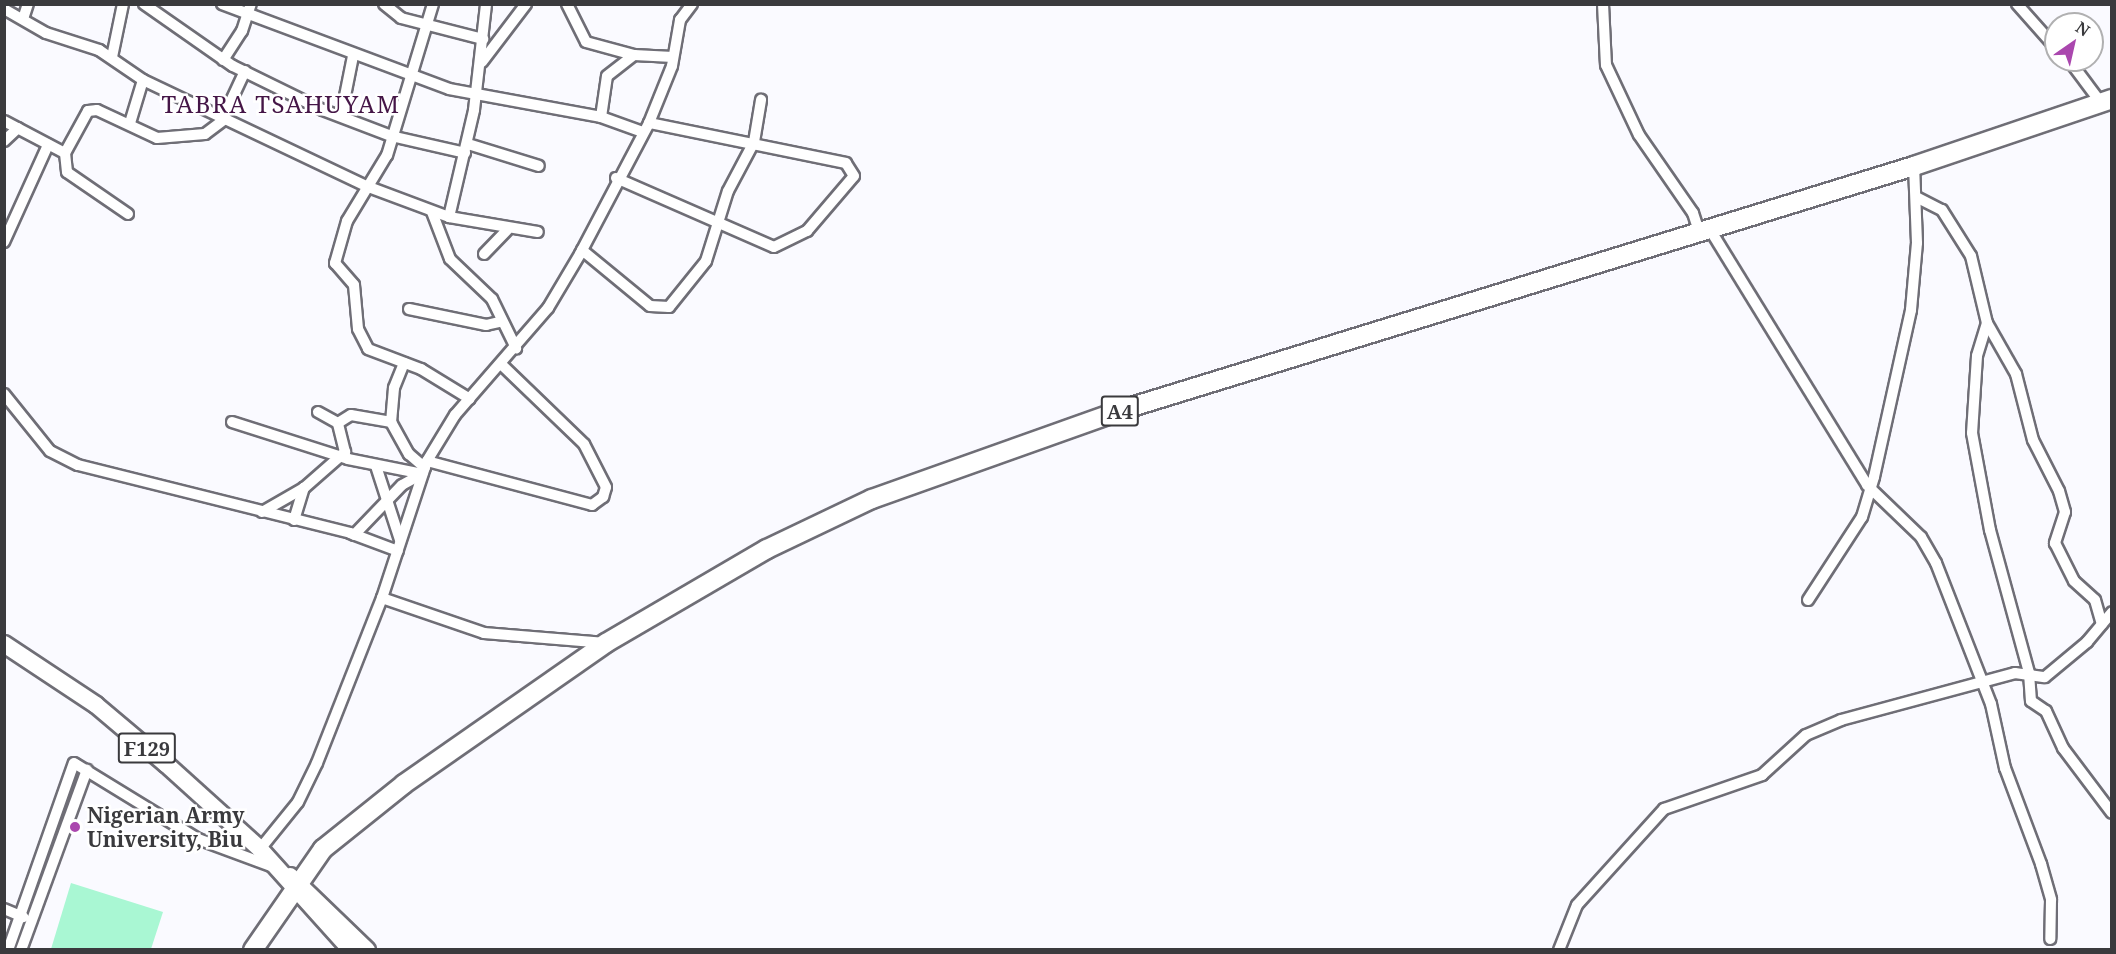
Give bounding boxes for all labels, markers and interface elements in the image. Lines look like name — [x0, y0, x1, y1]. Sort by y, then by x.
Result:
north arrow — [2044, 12, 2104, 72]
text: N — [2072, 16, 2094, 41]
district label: TABRA TSAHUYAM — [162, 90, 400, 118]
road number: A4 — [1100, 394, 1140, 428]
road number: F129 — [117, 731, 177, 765]
place label: Nigerian Army University, Biu — [87, 802, 244, 852]
marker: Nigerian Army University, Biu — [68, 820, 82, 834]

